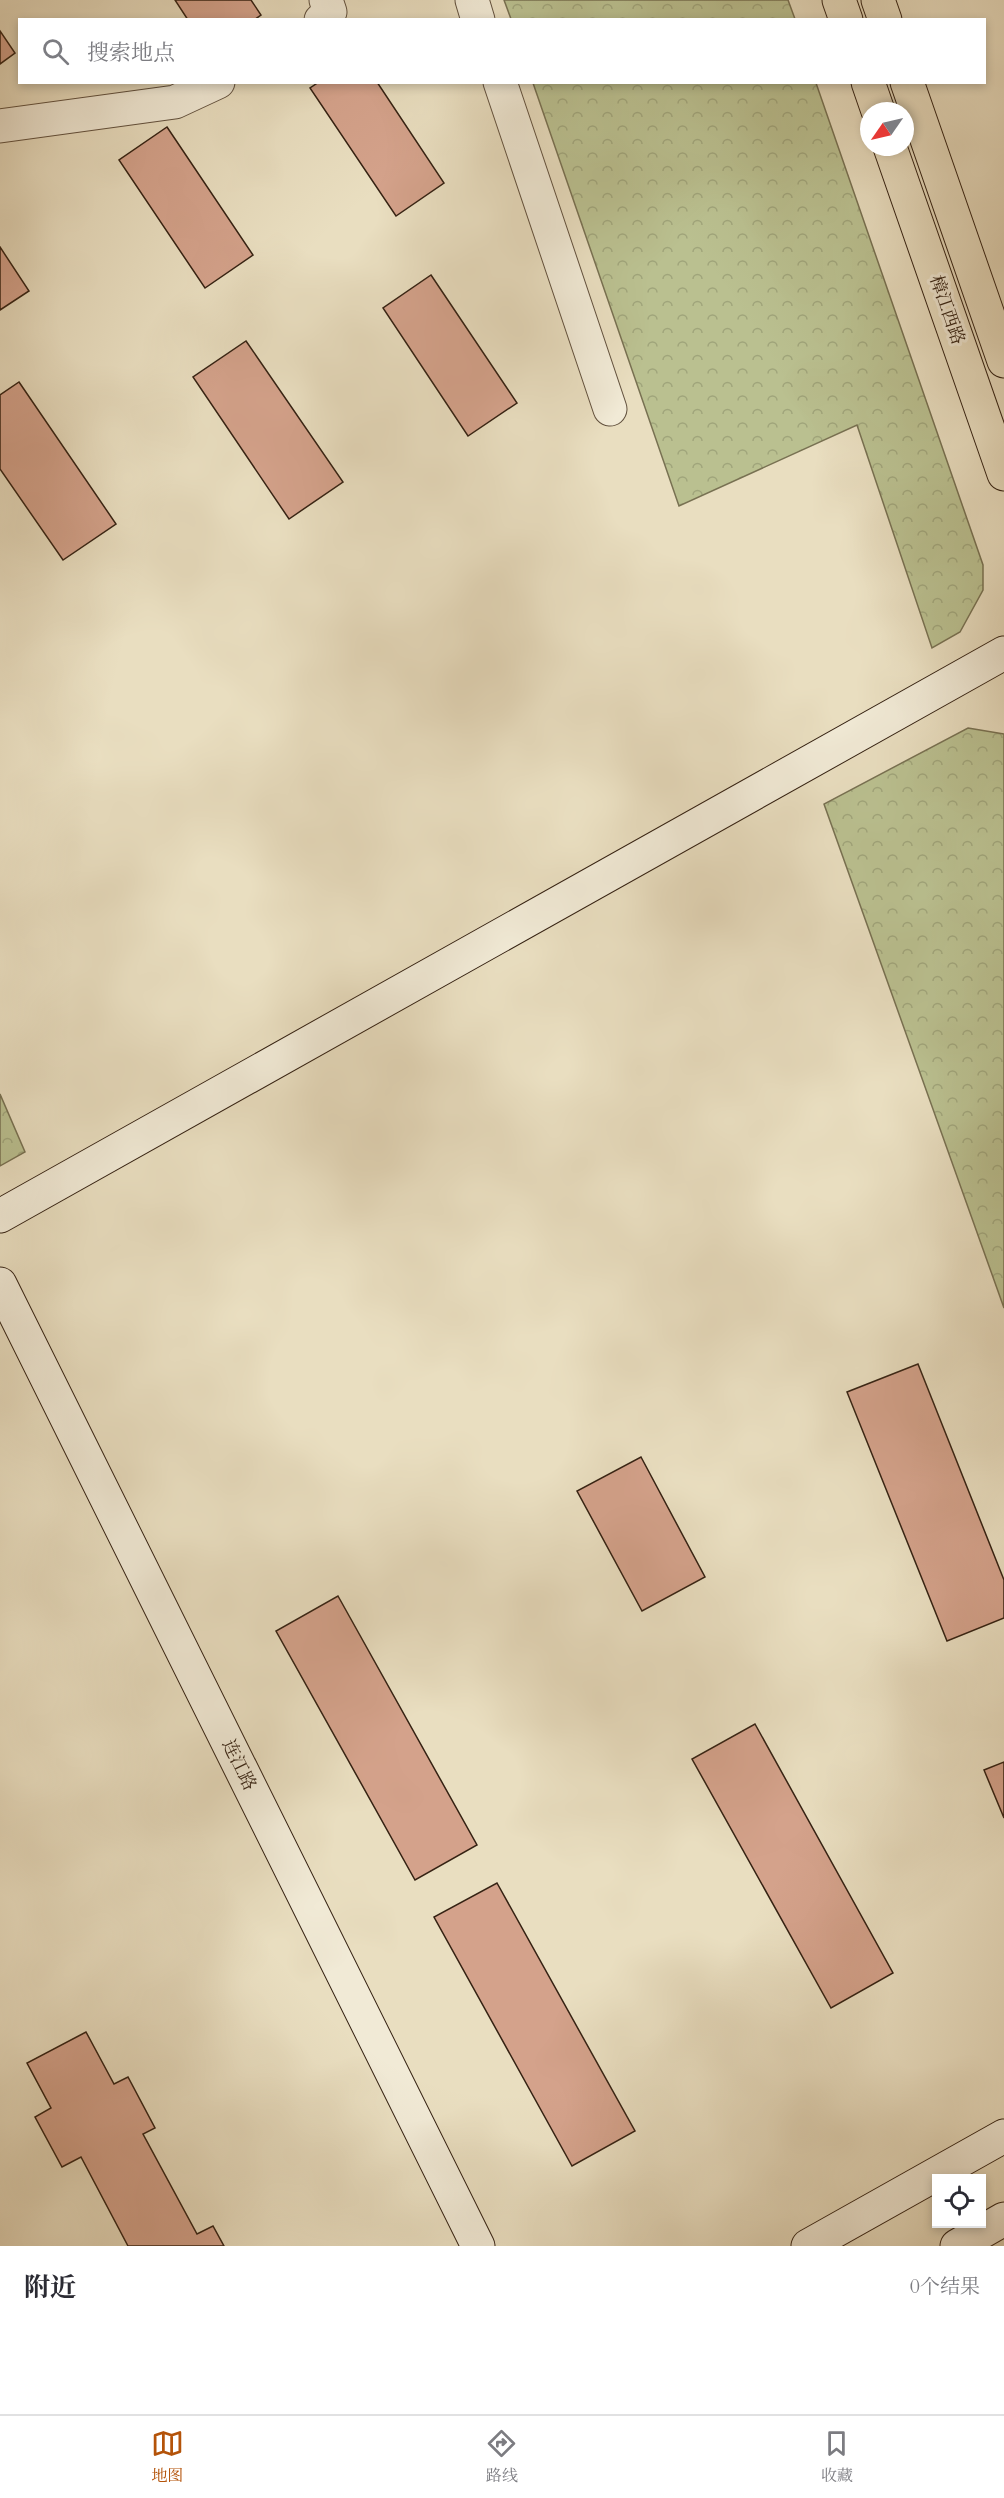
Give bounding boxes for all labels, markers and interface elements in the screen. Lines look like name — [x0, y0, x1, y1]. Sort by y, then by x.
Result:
search box — [18, 18, 986, 84]
icon: search — [39, 35, 72, 68]
text: 搜索地点 — [87, 38, 175, 68]
north arrow — [860, 102, 914, 156]
street label: 樟江西路 — [923, 272, 971, 348]
street label: 连江路 — [216, 1735, 262, 1795]
map controls — [932, 2174, 986, 2228]
button: locate — [932, 2174, 986, 2228]
text: 附近 — [24, 2270, 76, 2305]
text: 0个结果 — [910, 2273, 980, 2300]
tab: 地图 — [151, 2427, 184, 2487]
tab: 路线 — [485, 2427, 518, 2487]
tab: 收藏 — [820, 2427, 853, 2487]

